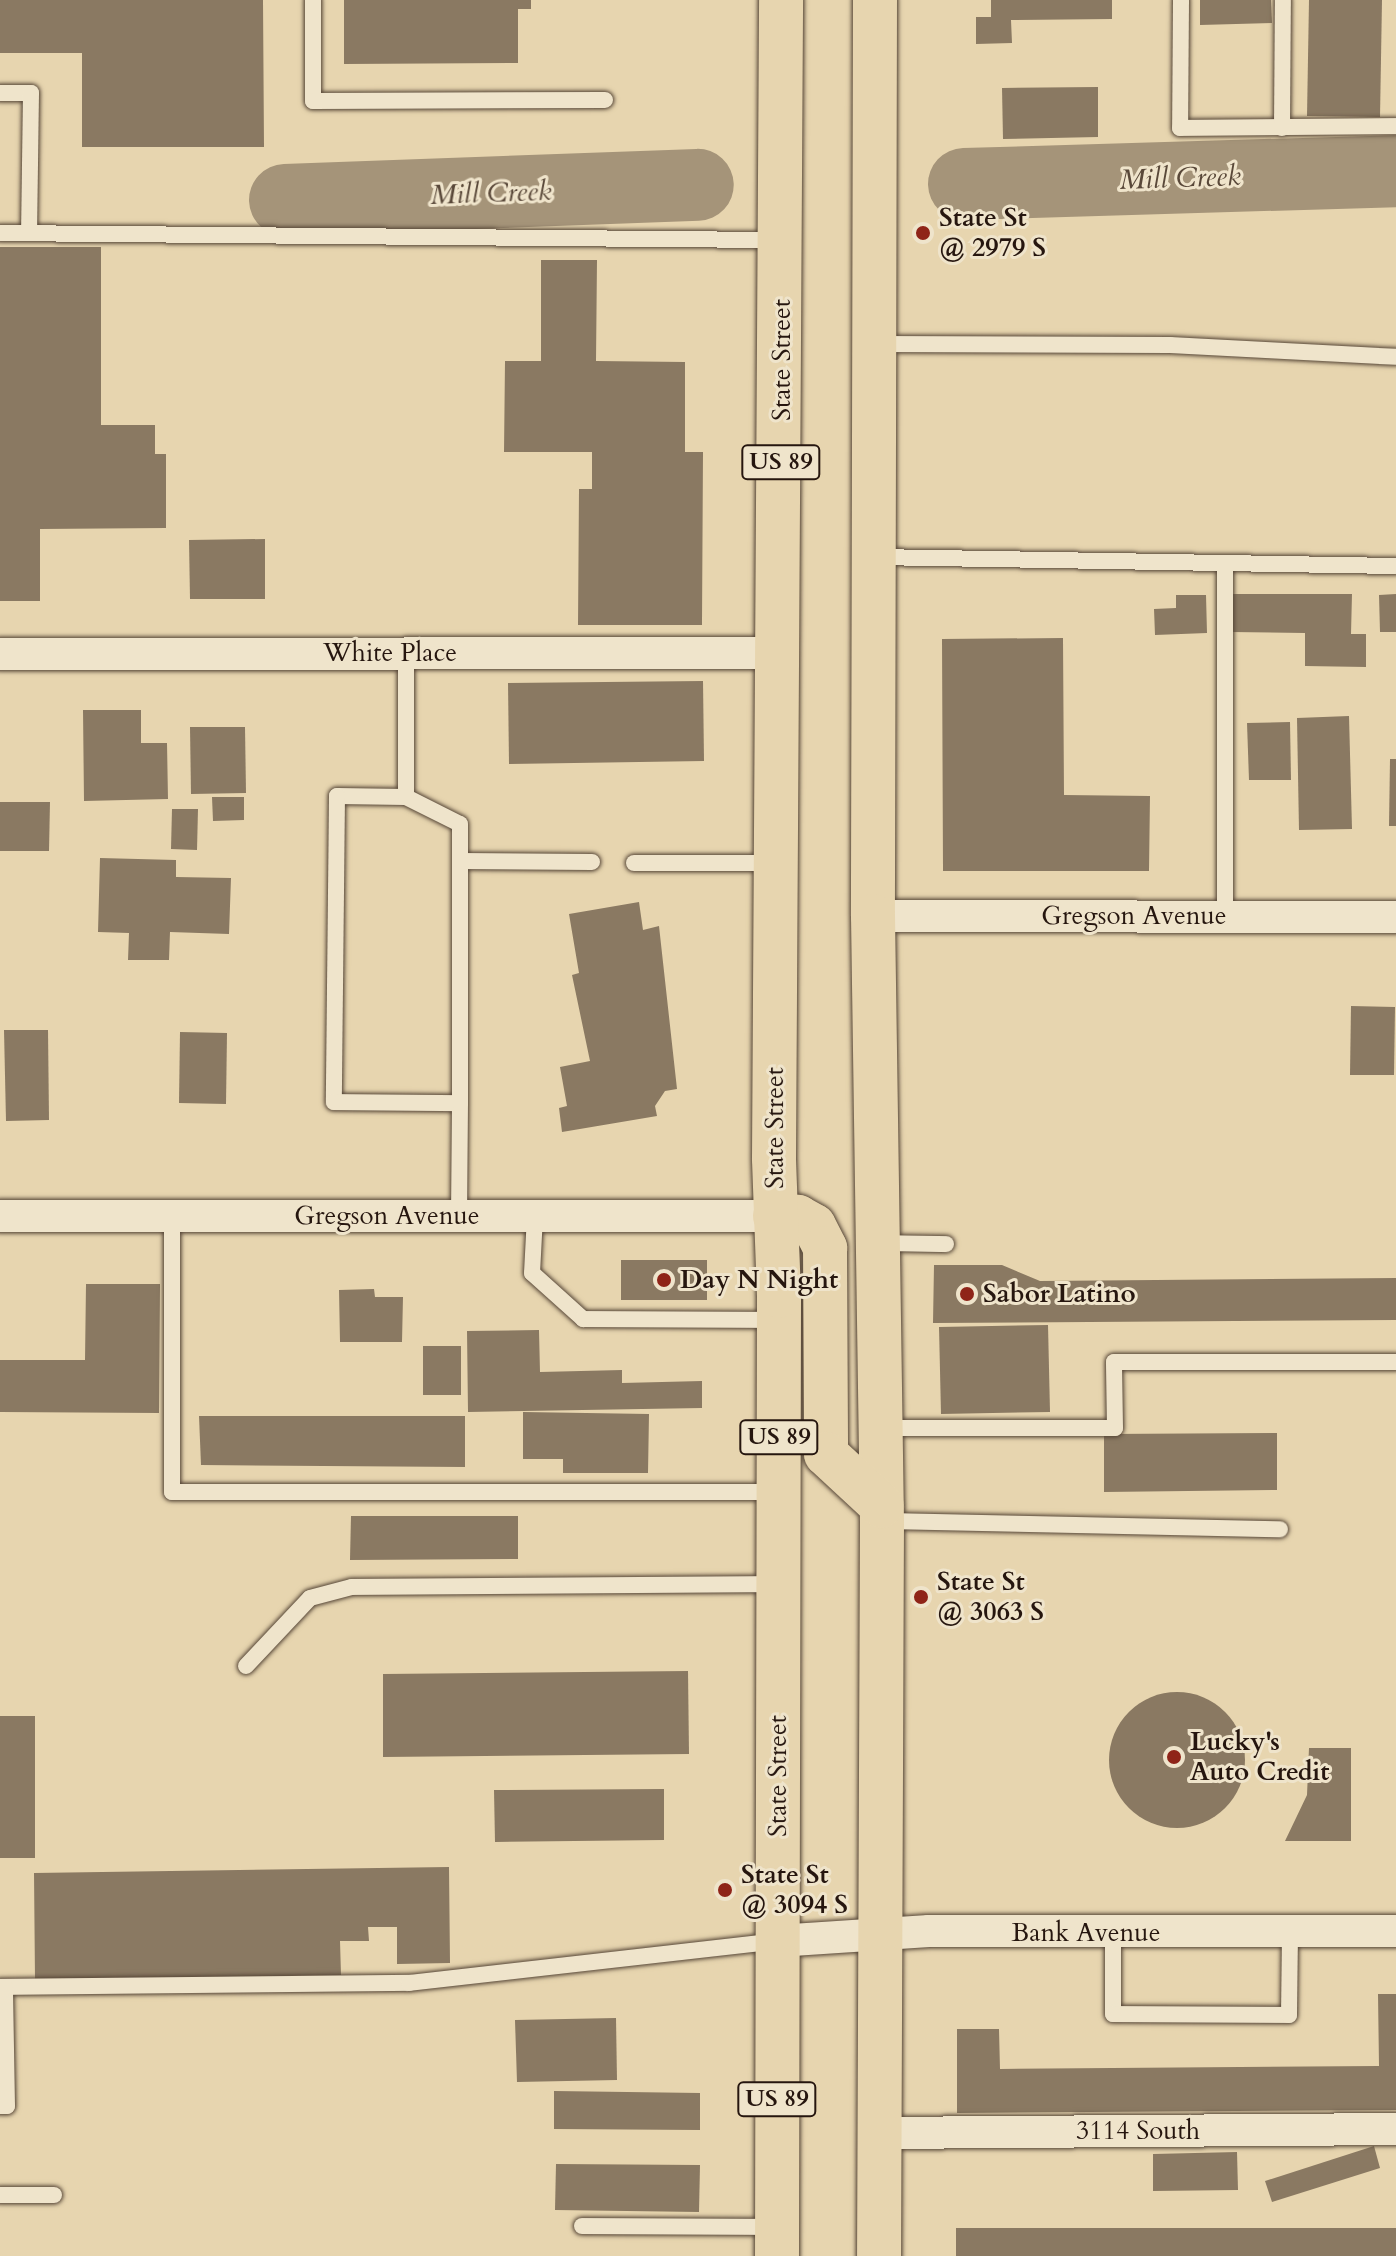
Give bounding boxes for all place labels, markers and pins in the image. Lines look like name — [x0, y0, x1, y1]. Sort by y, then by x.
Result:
place label: State St @ 2979 S — [939, 202, 1046, 264]
marker: State St @ 2979 S — [914, 224, 932, 242]
place label: Day N Night — [680, 1264, 838, 1296]
marker: Day N Night — [655, 1271, 673, 1289]
place label: Sabor Latino — [983, 1278, 1136, 1310]
marker: Sabor Latino — [958, 1285, 976, 1303]
place label: State St @ 3063 S — [937, 1566, 1044, 1628]
marker: State St @ 3063 S — [912, 1588, 930, 1606]
place label: Lucky's Auto Credit — [1190, 1726, 1329, 1788]
marker: Lucky's Auto Credit — [1165, 1748, 1183, 1766]
place label: State St @ 3094 S — [741, 1859, 848, 1920]
marker: State St @ 3094 S — [716, 1881, 734, 1899]

